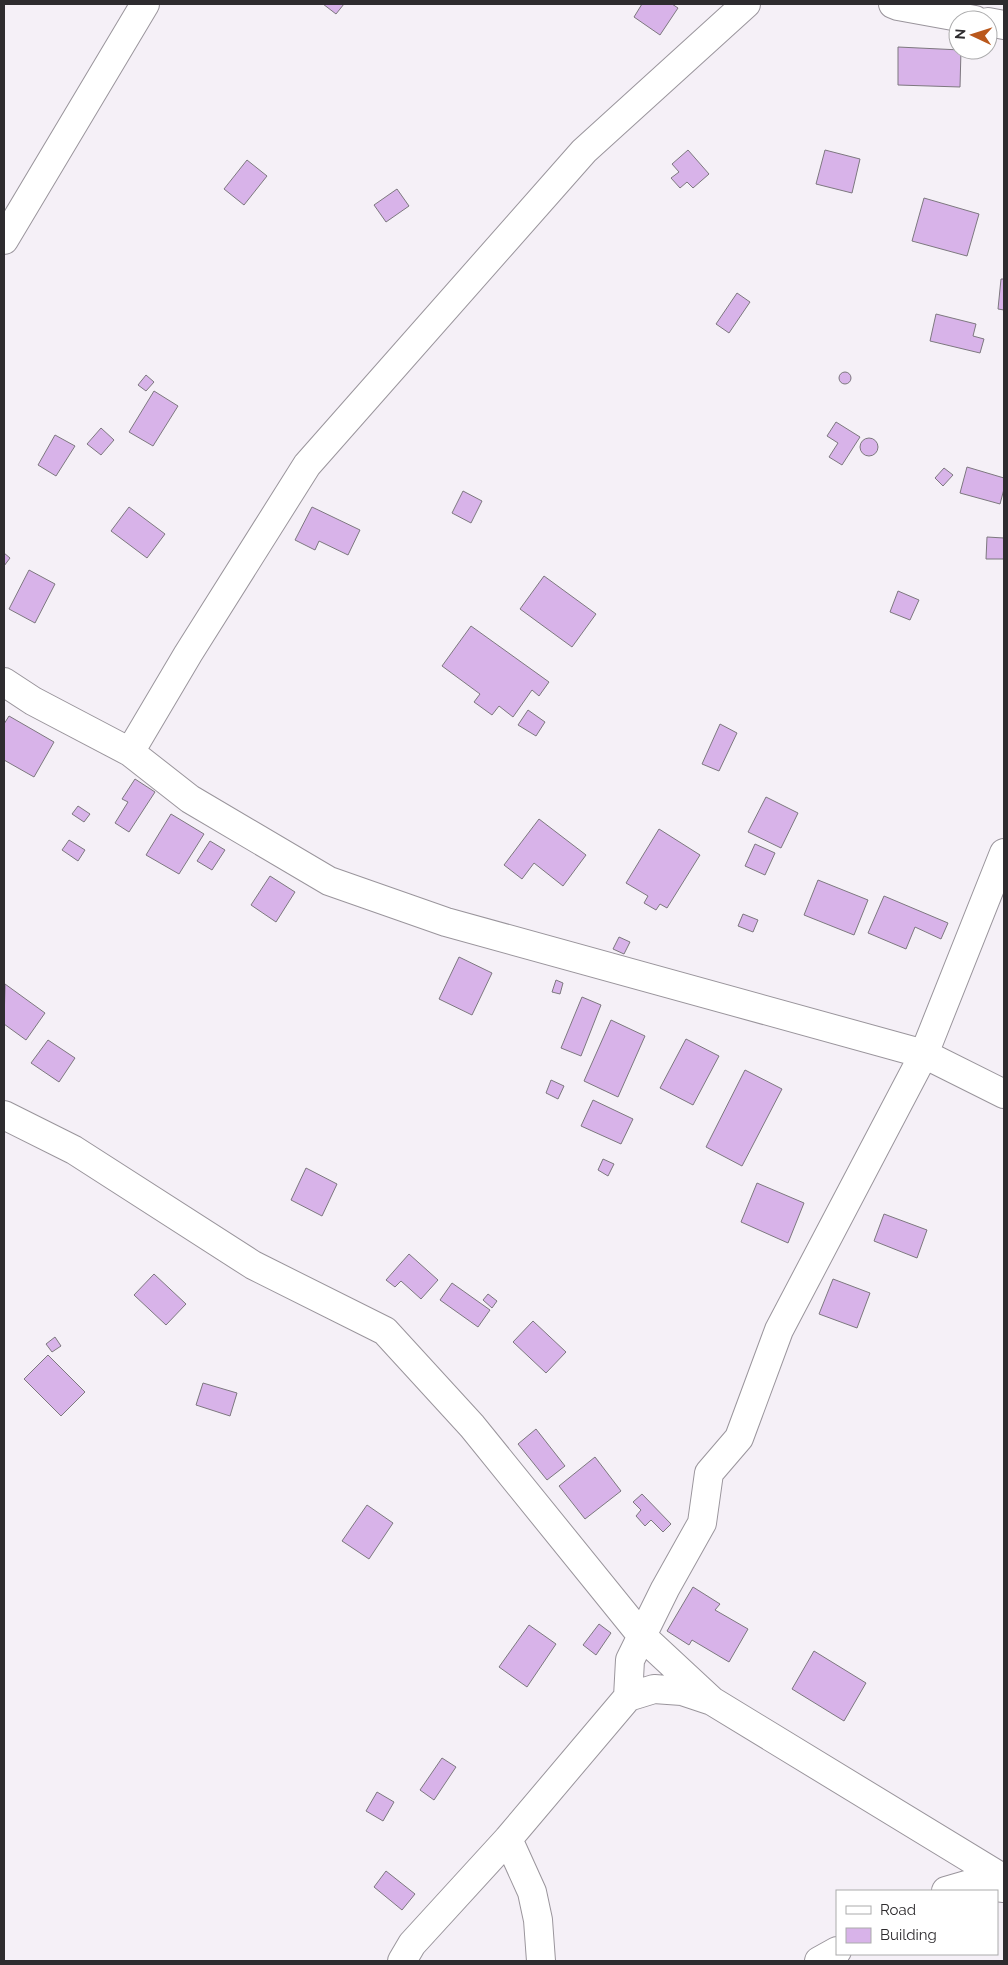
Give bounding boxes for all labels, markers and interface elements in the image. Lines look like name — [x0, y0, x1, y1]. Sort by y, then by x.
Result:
north arrow — [948, 10, 998, 60]
text: N — [952, 28, 968, 40]
legend — [836, 1890, 998, 1955]
text: Road — [880, 1901, 916, 1919]
text: Building — [880, 1926, 937, 1944]

